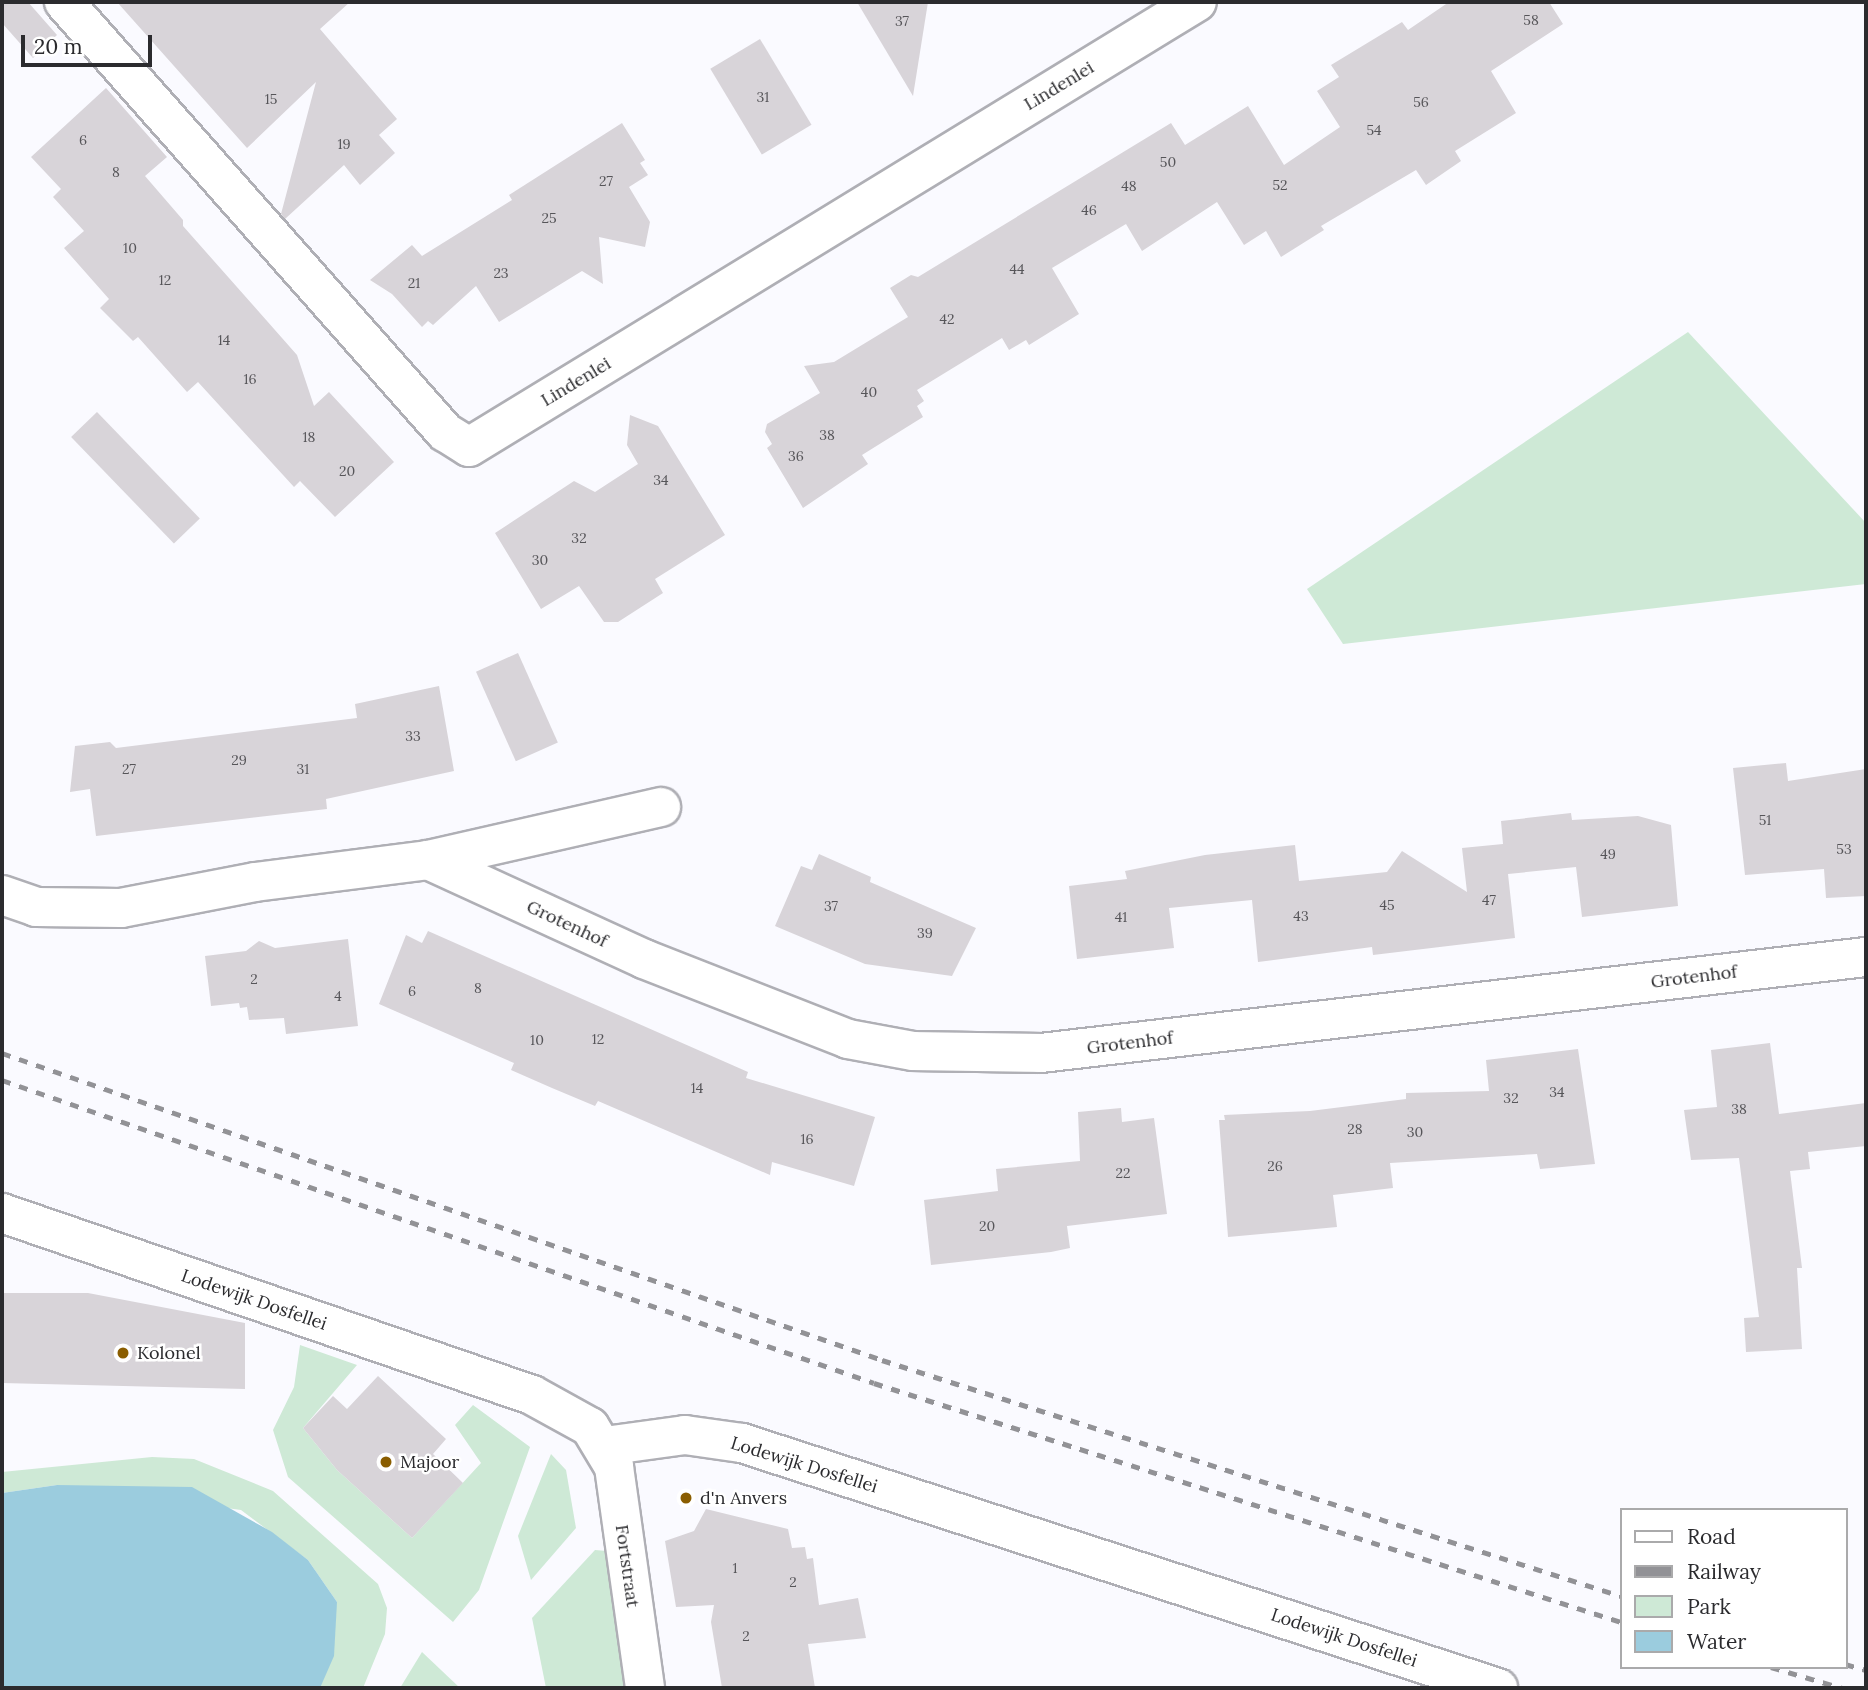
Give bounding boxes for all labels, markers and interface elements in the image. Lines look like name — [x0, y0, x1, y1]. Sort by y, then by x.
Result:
house number: 58 — [1523, 12, 1539, 28]
house number: 37 — [895, 13, 909, 29]
scale bar — [24, 21, 156, 65]
text: 20 m — [34, 33, 83, 60]
street label: Lindenlei — [1020, 57, 1098, 115]
house number: 31 — [757, 89, 769, 105]
house number: 15 — [265, 91, 277, 107]
house number: 56 — [1413, 94, 1429, 110]
house number: 54 — [1366, 122, 1382, 138]
house number: 6 — [79, 132, 87, 148]
house number: 19 — [337, 136, 351, 152]
house number: 50 — [1160, 154, 1176, 170]
house number: 8 — [112, 164, 120, 180]
house number: 27 — [599, 173, 613, 189]
house number: 52 — [1272, 177, 1288, 193]
house number: 48 — [1121, 178, 1137, 194]
house number: 46 — [1081, 202, 1097, 218]
house number: 25 — [541, 210, 557, 226]
house number: 10 — [123, 240, 137, 256]
house number: 44 — [1009, 261, 1025, 277]
house number: 23 — [493, 265, 509, 281]
house number: 12 — [159, 272, 171, 288]
house number: 21 — [408, 275, 420, 291]
house number: 42 — [939, 311, 955, 327]
house number: 14 — [218, 332, 230, 348]
street label: Lindenlei — [537, 353, 615, 411]
house number: 16 — [243, 371, 257, 387]
house number: 40 — [861, 384, 877, 400]
house number: 38 — [819, 427, 835, 443]
house number: 18 — [303, 429, 315, 445]
house number: 36 — [788, 448, 804, 464]
house number: 20 — [339, 463, 355, 479]
house number: 34 — [653, 472, 669, 488]
house number: 32 — [571, 530, 587, 546]
house number: 30 — [532, 552, 548, 568]
house number: 33 — [405, 728, 421, 744]
house number: 29 — [231, 752, 247, 768]
house number: 27 — [122, 761, 136, 777]
house number: 31 — [297, 761, 309, 777]
house number: 51 — [1759, 812, 1771, 828]
house number: 53 — [1836, 841, 1852, 857]
house number: 49 — [1600, 846, 1616, 862]
house number: 47 — [1482, 892, 1496, 908]
street label: Grotenhof — [523, 896, 611, 952]
house number: 45 — [1379, 897, 1395, 913]
house number: 37 — [824, 898, 838, 914]
house number: 43 — [1293, 908, 1309, 924]
house number: 41 — [1115, 909, 1127, 925]
house number: 39 — [917, 925, 933, 941]
street label: Grotenhof — [1650, 961, 1738, 993]
house number: 2 — [250, 971, 258, 987]
house number: 8 — [474, 980, 482, 996]
house number: 6 — [408, 983, 416, 999]
house number: 4 — [334, 988, 342, 1004]
street label: Grotenhof — [1086, 1027, 1174, 1059]
house number: 12 — [592, 1031, 604, 1047]
house number: 10 — [530, 1032, 544, 1048]
house number: 14 — [691, 1080, 703, 1096]
house number: 34 — [1549, 1084, 1565, 1100]
house number: 32 — [1503, 1090, 1519, 1106]
house number: 38 — [1731, 1101, 1747, 1117]
house number: 28 — [1347, 1121, 1363, 1137]
house number: 30 — [1407, 1124, 1423, 1140]
house number: 16 — [800, 1131, 814, 1147]
house number: 26 — [1267, 1158, 1283, 1174]
house number: 22 — [1115, 1165, 1131, 1181]
house number: 20 — [979, 1218, 995, 1234]
street label: Lodewijk Dosfellei — [178, 1265, 330, 1335]
place label: Kolonel — [137, 1342, 201, 1364]
marker: Kolonel — [115, 1345, 131, 1361]
street label: Lodewijk Dosfellei — [728, 1432, 880, 1498]
place label: Majoor — [400, 1451, 459, 1473]
marker: Majoor — [378, 1454, 394, 1470]
place label: d'n Anvers — [700, 1487, 787, 1509]
marker: d'n Anvers — [678, 1490, 694, 1506]
legend — [1619, 1508, 1847, 1669]
street label: Fortstraat — [611, 1523, 643, 1609]
text: Road — [1687, 1523, 1736, 1550]
text: Railway — [1687, 1558, 1761, 1585]
house number: 1 — [732, 1560, 738, 1576]
house number: 2 — [789, 1574, 797, 1590]
text: Park — [1687, 1593, 1731, 1620]
street label: Lodewijk Dosfellei — [1268, 1604, 1420, 1672]
house number: 2 — [742, 1628, 750, 1644]
text: Water — [1687, 1628, 1746, 1655]

